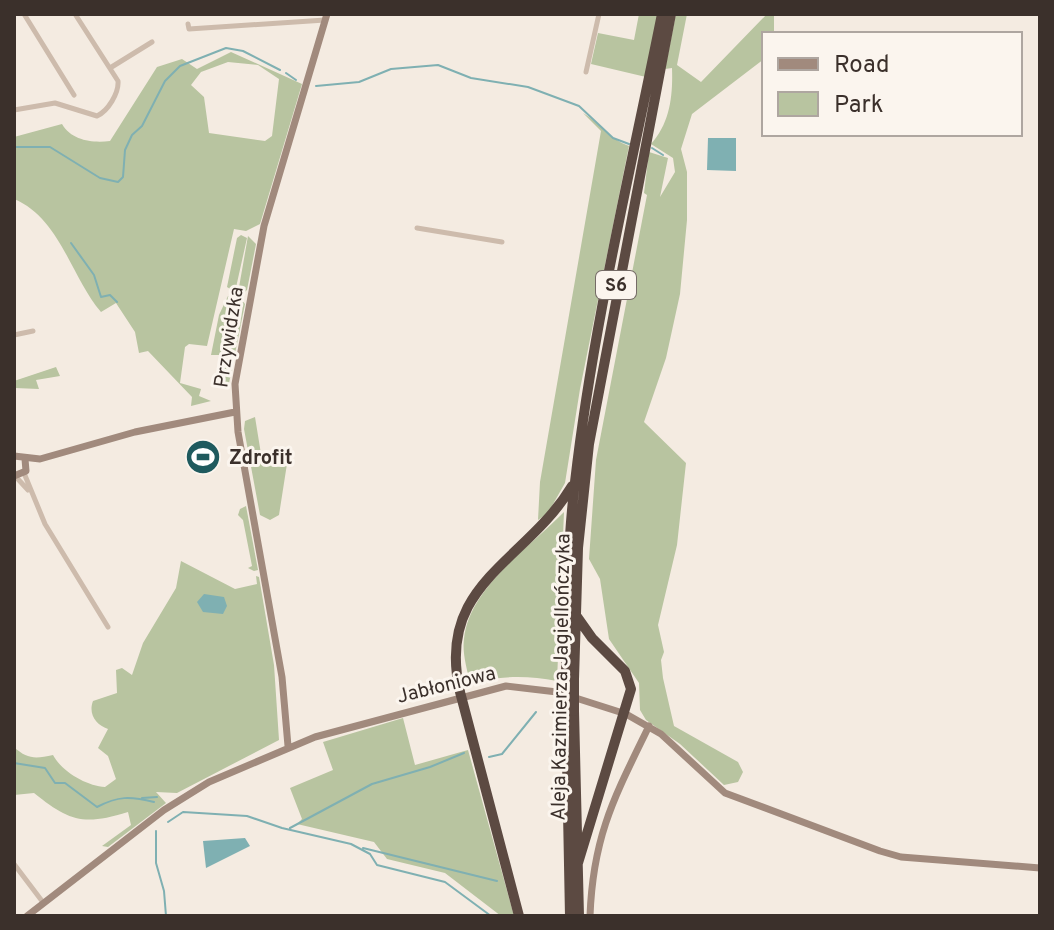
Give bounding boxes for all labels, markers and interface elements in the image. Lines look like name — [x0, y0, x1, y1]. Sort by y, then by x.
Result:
legend — [762, 32, 1022, 136]
text: Road — [834, 51, 890, 81]
text: Park — [834, 91, 884, 121]
road number: S6 — [596, 271, 636, 299]
street label: Przywidzka — [209, 285, 251, 390]
sports icon: Zdrofit — [184, 438, 222, 476]
place label: Zdrofit — [229, 446, 293, 472]
street label: Aleja Kazimierza Jagiellończyka — [546, 533, 578, 821]
street label: Jabłoniowa — [394, 661, 499, 711]

